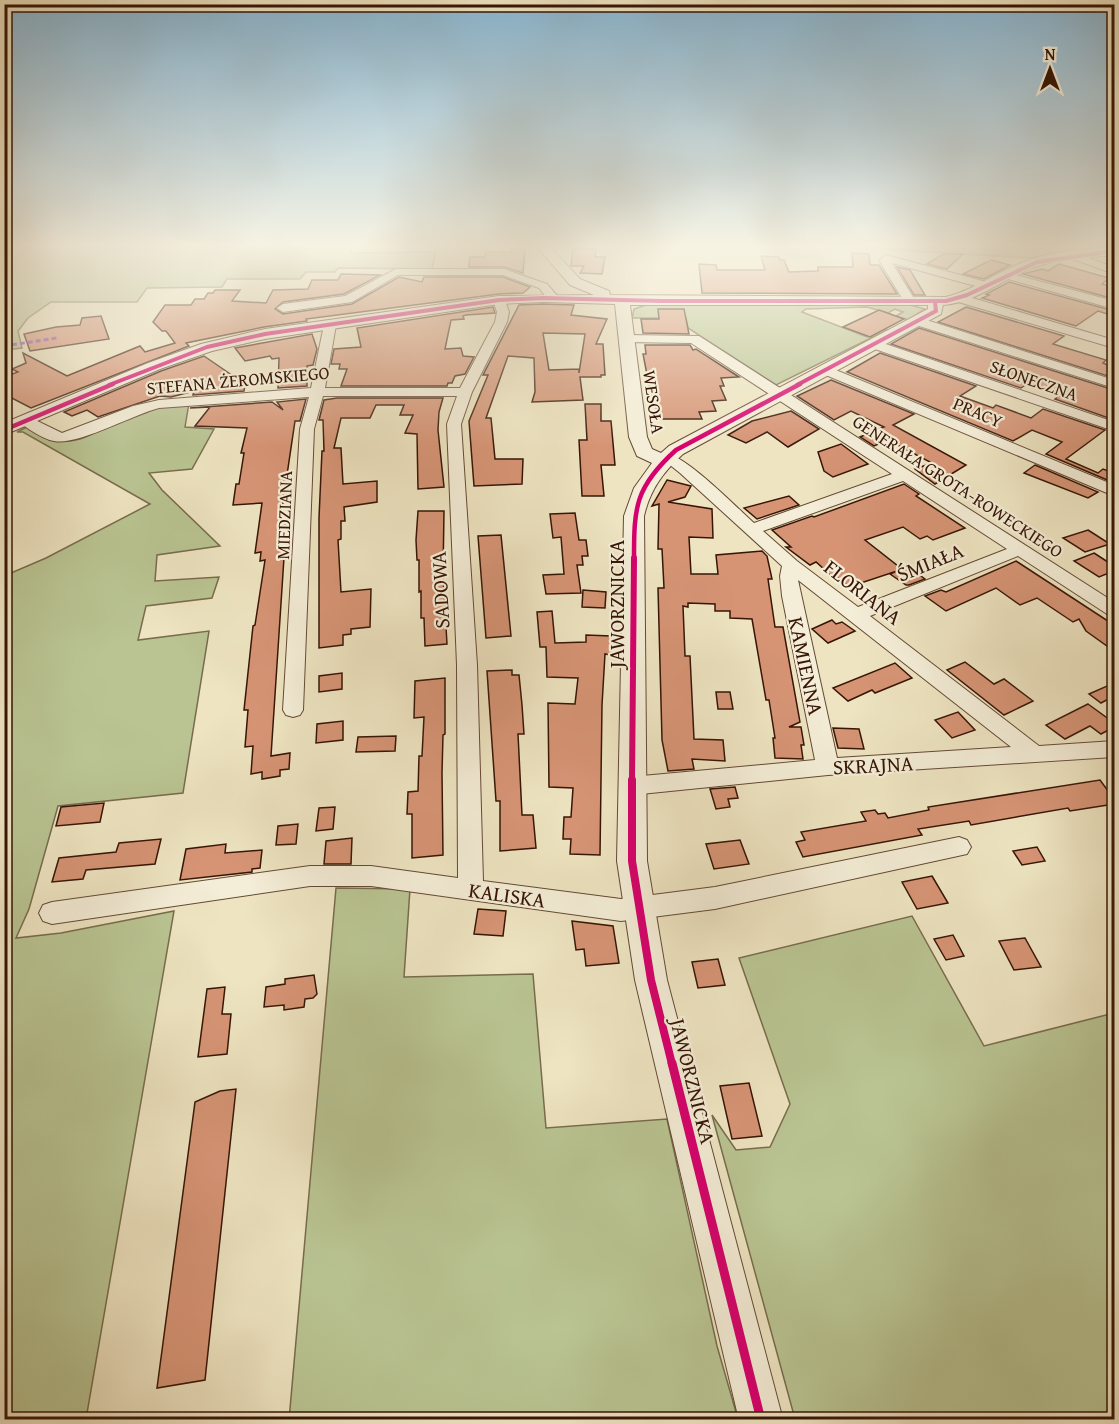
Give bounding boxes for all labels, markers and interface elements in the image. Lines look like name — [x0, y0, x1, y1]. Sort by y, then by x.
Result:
north arrow — [1020, 39, 1080, 99]
text: N — [1045, 42, 1056, 66]
street label: SŁONECZNA — [986, 352, 1082, 408]
street label: STEFANA ŻEROMSKIEGO — [146, 359, 331, 401]
street label: WESOŁA — [636, 369, 672, 436]
street label: PRACY — [949, 390, 1007, 435]
street label: GENERAŁA GROTA-ROWECKIEGO — [848, 408, 1069, 564]
street label: MIEDZIANA — [269, 470, 299, 560]
street label: ŚMIAŁA — [892, 534, 968, 589]
street label: JAWORZNICKA — [601, 540, 632, 671]
street label: SADOWA — [422, 550, 458, 629]
street label: FLORIANA — [818, 552, 909, 632]
street label: KAMIENNA — [780, 614, 832, 718]
street label: SKRAJNA — [832, 747, 914, 783]
street label: KALISKA — [467, 874, 548, 916]
street label: JAWORZNICKA — [662, 1012, 724, 1147]

